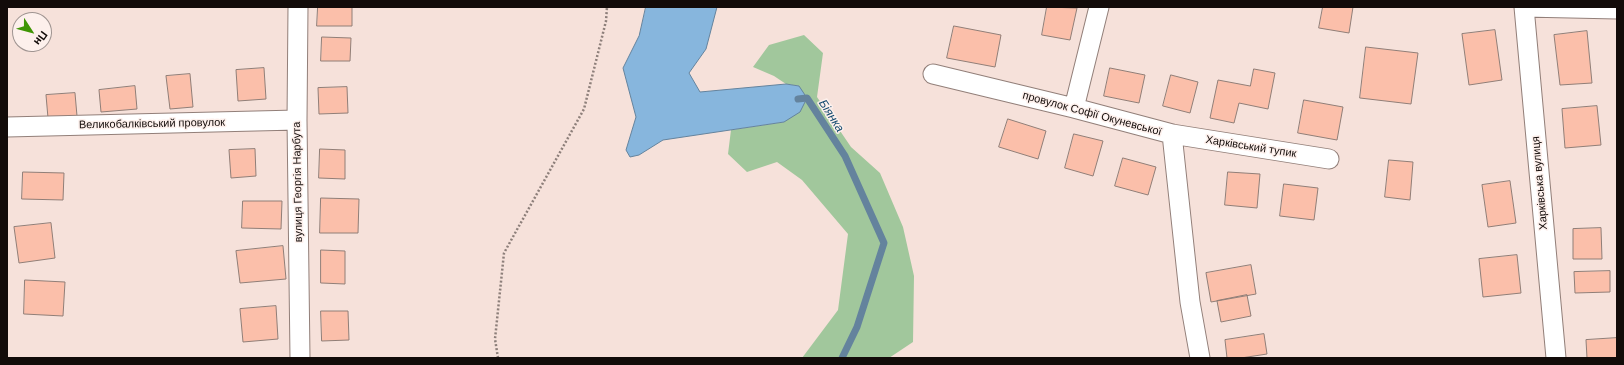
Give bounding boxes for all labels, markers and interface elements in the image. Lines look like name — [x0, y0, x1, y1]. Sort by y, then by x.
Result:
north arrow — [12, 12, 52, 52]
text: Пн — [32, 29, 50, 48]
street label: провулок Софії Окуневської — [1021, 89, 1163, 139]
water label: Біянка — [815, 97, 847, 135]
street label: Великобалківський провулок — [79, 116, 225, 132]
street label: вулиця Георгія Нарбута — [290, 122, 306, 242]
street label: Харківський тупик — [1205, 133, 1297, 161]
street label: Харківська вулиця — [1529, 136, 1551, 230]

